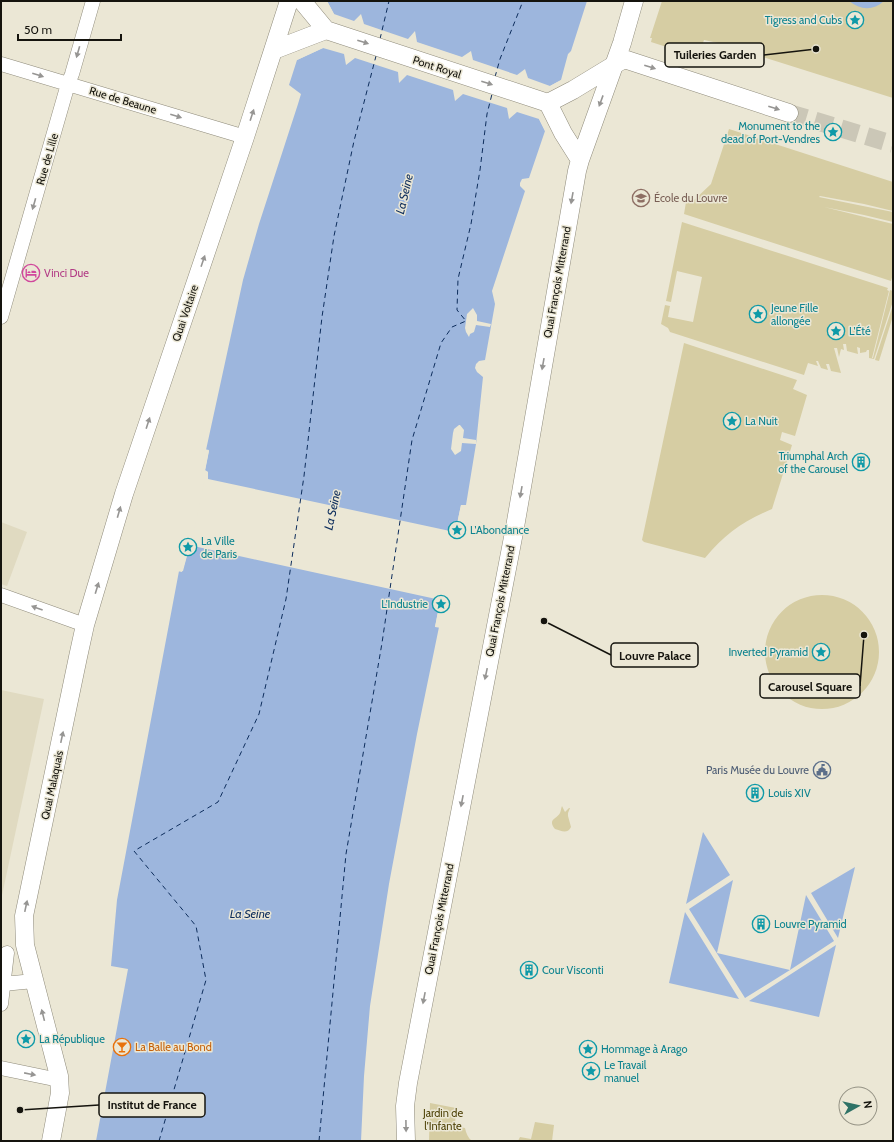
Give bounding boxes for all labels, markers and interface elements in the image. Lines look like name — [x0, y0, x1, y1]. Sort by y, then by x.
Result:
place icon: Tigress and Cubs — [845, 10, 865, 30]
place label: Tigress and Cubs — [765, 13, 842, 27]
scale bar — [18, 16, 121, 42]
text: 50 m — [24, 22, 52, 37]
one-way arrow — [358, 40, 370, 46]
callout: Tuileries Garden — [665, 43, 764, 67]
one-way arrow — [75, 46, 81, 58]
text: Tuileries Garden — [674, 47, 756, 62]
street label: Pont Royal — [411, 53, 463, 82]
one-way arrow — [644, 64, 656, 70]
one-way arrow — [33, 72, 45, 78]
one-way arrow — [481, 80, 493, 86]
street label: Rue de Beaune — [88, 83, 159, 117]
one-way arrow — [597, 96, 603, 108]
one-way arrow — [768, 105, 780, 111]
one-way arrow — [250, 108, 256, 120]
one-way arrow — [171, 113, 183, 119]
place label: Monument to the dead of Port-Vendres — [721, 119, 820, 146]
place icon: Monument to the dead of Port-Vendres — [823, 122, 843, 142]
street label: Rue de Lille — [33, 131, 61, 187]
water label: La Seine — [392, 172, 416, 216]
school or university icon: École du Louvre — [631, 188, 651, 208]
place label: École du Louvre — [654, 191, 728, 205]
one-way arrow — [569, 192, 575, 204]
one-way arrow — [31, 198, 37, 210]
street label: Quai François Mitterrand — [540, 225, 574, 339]
one-way arrow — [200, 255, 206, 267]
hotel icon: Vinci Due — [21, 263, 41, 283]
place label: Vinci Due — [44, 266, 89, 280]
street label: Quai Voltaire — [169, 282, 201, 343]
place label: Jeune Fille allongée — [770, 301, 818, 328]
place icon: Jeune Fille allongée — [748, 304, 768, 324]
place icon: L'Été — [826, 321, 846, 341]
place label: L'Été — [849, 324, 871, 338]
one-way arrow — [540, 357, 546, 370]
place icon: La Nuit — [722, 411, 742, 431]
place label: La Nuit — [745, 414, 778, 428]
one-way arrow — [146, 416, 152, 428]
place label: Triumphal Arch of the Carousel — [778, 449, 848, 476]
building icon: Triumphal Arch of the Carousel — [851, 452, 871, 472]
one-way arrow — [518, 485, 524, 498]
water label: La Seine — [320, 488, 344, 531]
one-way arrow — [116, 506, 122, 518]
place icon: L'Abondance — [447, 520, 467, 540]
place label: L'Abondance — [470, 523, 529, 537]
place label: La Ville de Paris — [201, 534, 237, 561]
place icon: La Ville de Paris — [178, 537, 198, 557]
street label: Quai François Mitterrand — [482, 544, 518, 658]
one-way arrow — [94, 582, 100, 594]
place icon: L'Industrie — [431, 594, 451, 614]
place label: L'Industrie — [381, 597, 428, 611]
one-way arrow — [30, 604, 42, 610]
place icon: Inverted Pyramid — [811, 642, 831, 662]
callout: Louvre Palace — [611, 643, 698, 667]
place label: Inverted Pyramid — [728, 645, 808, 659]
text: Louvre Palace — [619, 648, 691, 663]
one-way arrow — [483, 667, 489, 680]
callout: Carousel Square — [760, 674, 860, 698]
text: Carousel Square — [768, 679, 852, 694]
one-way arrow — [59, 731, 65, 744]
street label: Quai Malaquais — [38, 749, 66, 821]
public building icon: Paris Musée du Louvre — [812, 760, 832, 780]
place label: Paris Musée du Louvre — [706, 763, 809, 777]
building icon: Louis XIV — [745, 783, 765, 803]
place label: Louis XIV — [768, 786, 811, 800]
one-way arrow — [458, 795, 464, 807]
street label: Quai François Mitterrand — [421, 862, 457, 976]
one-way arrow — [24, 900, 30, 912]
water label: La Seine — [230, 906, 271, 921]
building icon: Louvre Pyramid — [751, 914, 771, 934]
place label: Louvre Pyramid — [774, 917, 847, 931]
building icon: Cour Visconti — [519, 960, 539, 980]
place label: Cour Visconti — [542, 963, 604, 977]
one-way arrow — [421, 992, 427, 1004]
one-way arrow — [40, 1009, 46, 1021]
place icon: La République — [16, 1029, 36, 1049]
place label: La République — [39, 1032, 105, 1046]
bar icon: La Balle au Bond — [112, 1037, 132, 1057]
place icon: Hommage à Arago — [578, 1039, 598, 1059]
place label: La Balle au Bond — [135, 1040, 212, 1054]
place label: Hommage à Arago — [601, 1042, 688, 1056]
place label: Le Travail manuel — [604, 1058, 647, 1085]
place icon: Le Travail manuel — [581, 1061, 601, 1081]
one-way arrow — [24, 1072, 36, 1078]
north arrow — [838, 1086, 878, 1126]
callout: Institut de France — [99, 1093, 205, 1117]
text: Institut de France — [107, 1097, 197, 1112]
text: N — [860, 1100, 875, 1109]
park label: Jardin de l'Infante — [422, 1106, 463, 1133]
one-way arrow — [403, 1120, 409, 1133]

